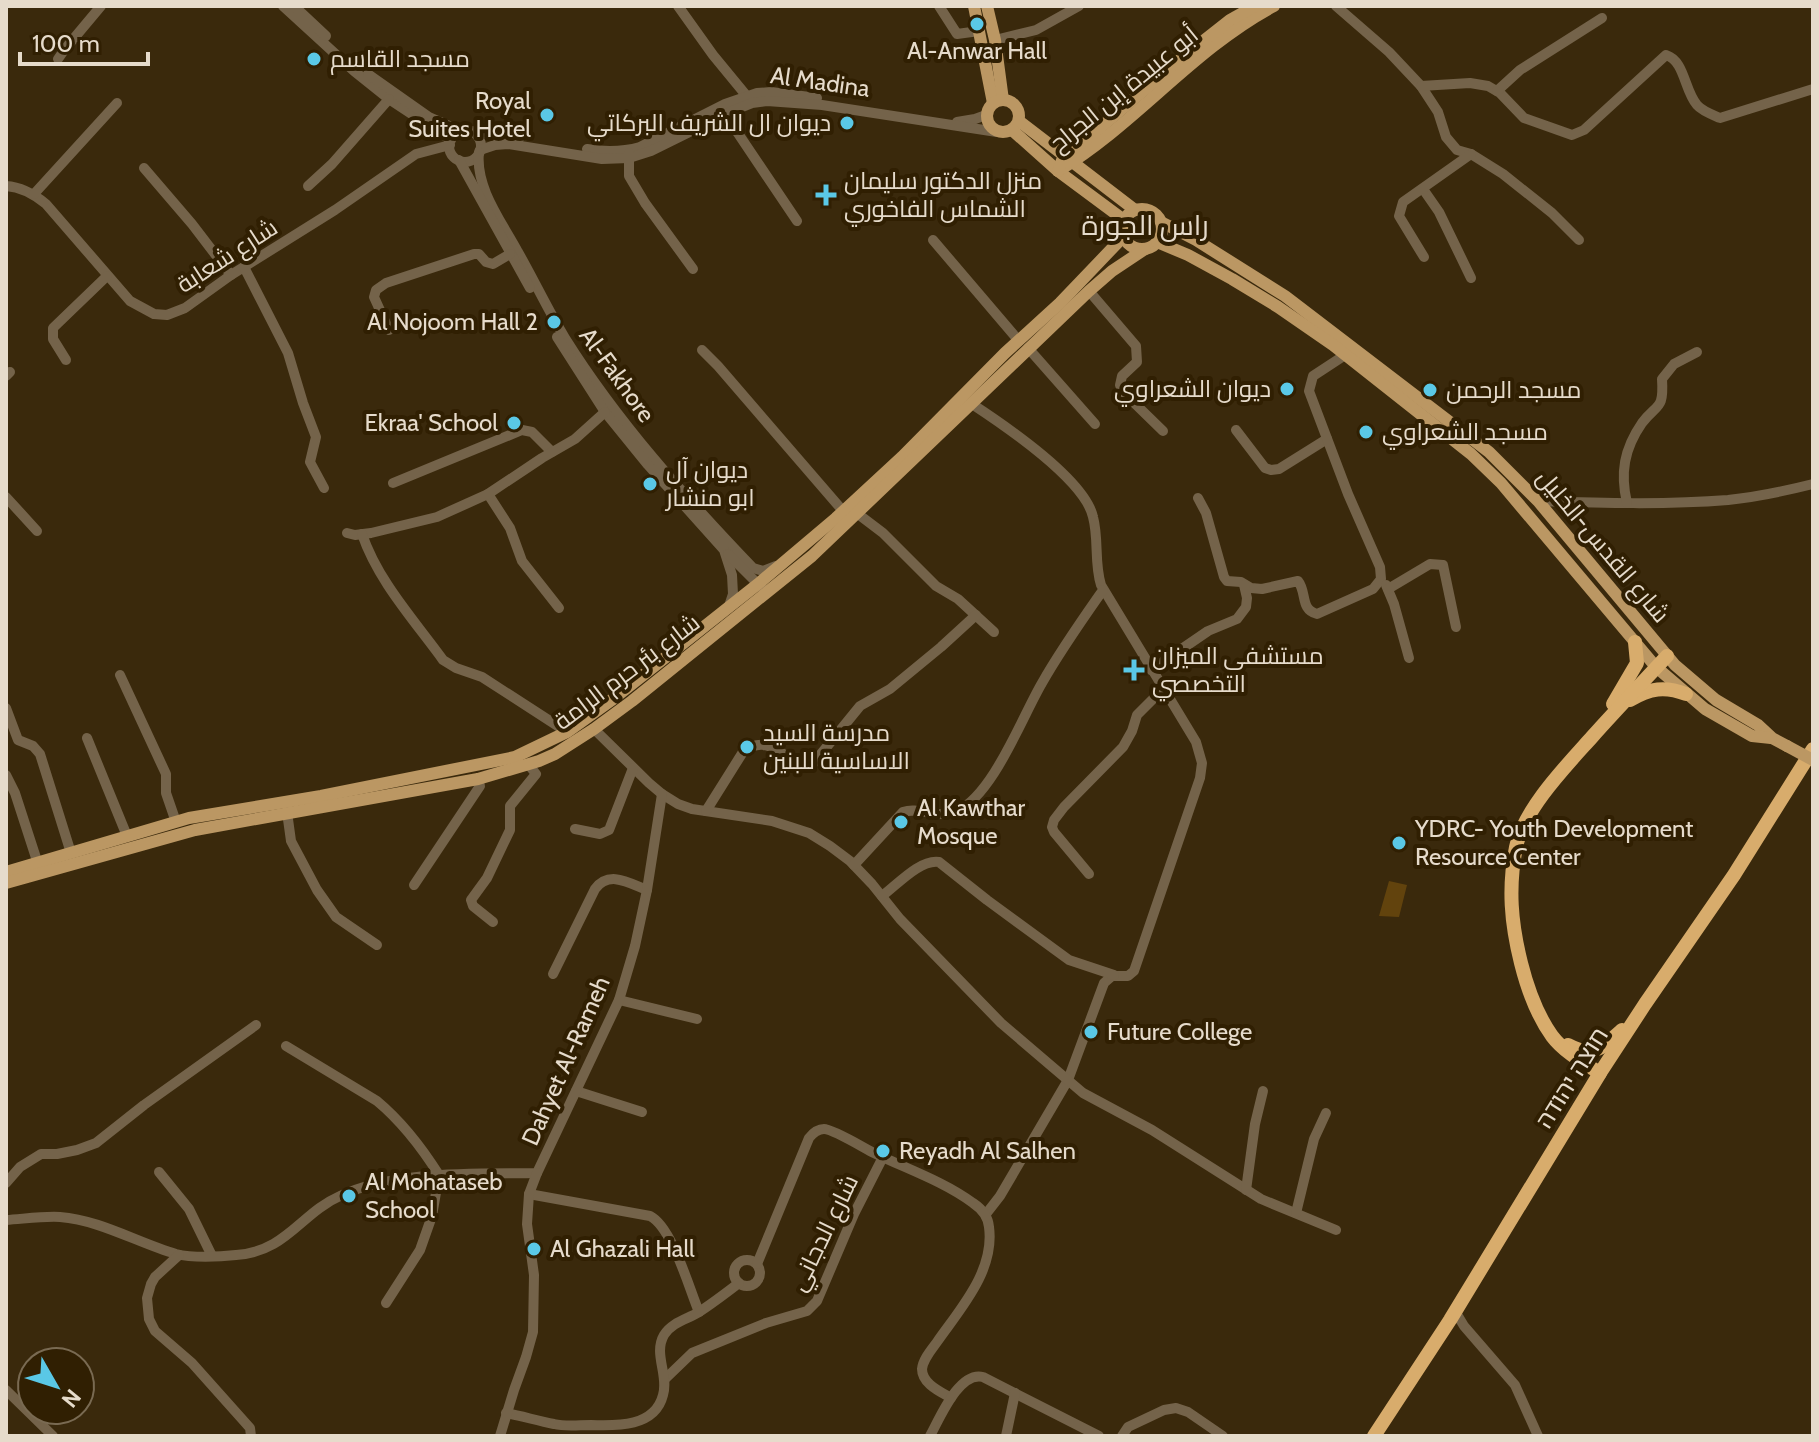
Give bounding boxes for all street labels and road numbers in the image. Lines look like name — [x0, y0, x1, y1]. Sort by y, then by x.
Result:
street label: أبو عبيدة إبن الجراح — [1043, 19, 1205, 159]
street label: Al Madina — [769, 60, 872, 103]
street label: شارع شعابة — [171, 212, 284, 301]
street label: Al-Fakhore — [573, 322, 661, 428]
street label: شارع القدس-الخليل — [1529, 463, 1676, 629]
street label: شارع بئر حرم الرامة — [548, 607, 706, 737]
street label: Dahyet Al-Rameh — [515, 972, 616, 1150]
street label: חוצה יהודה — [1529, 1022, 1614, 1133]
street label: شارع الدجاني — [783, 1170, 869, 1298]

